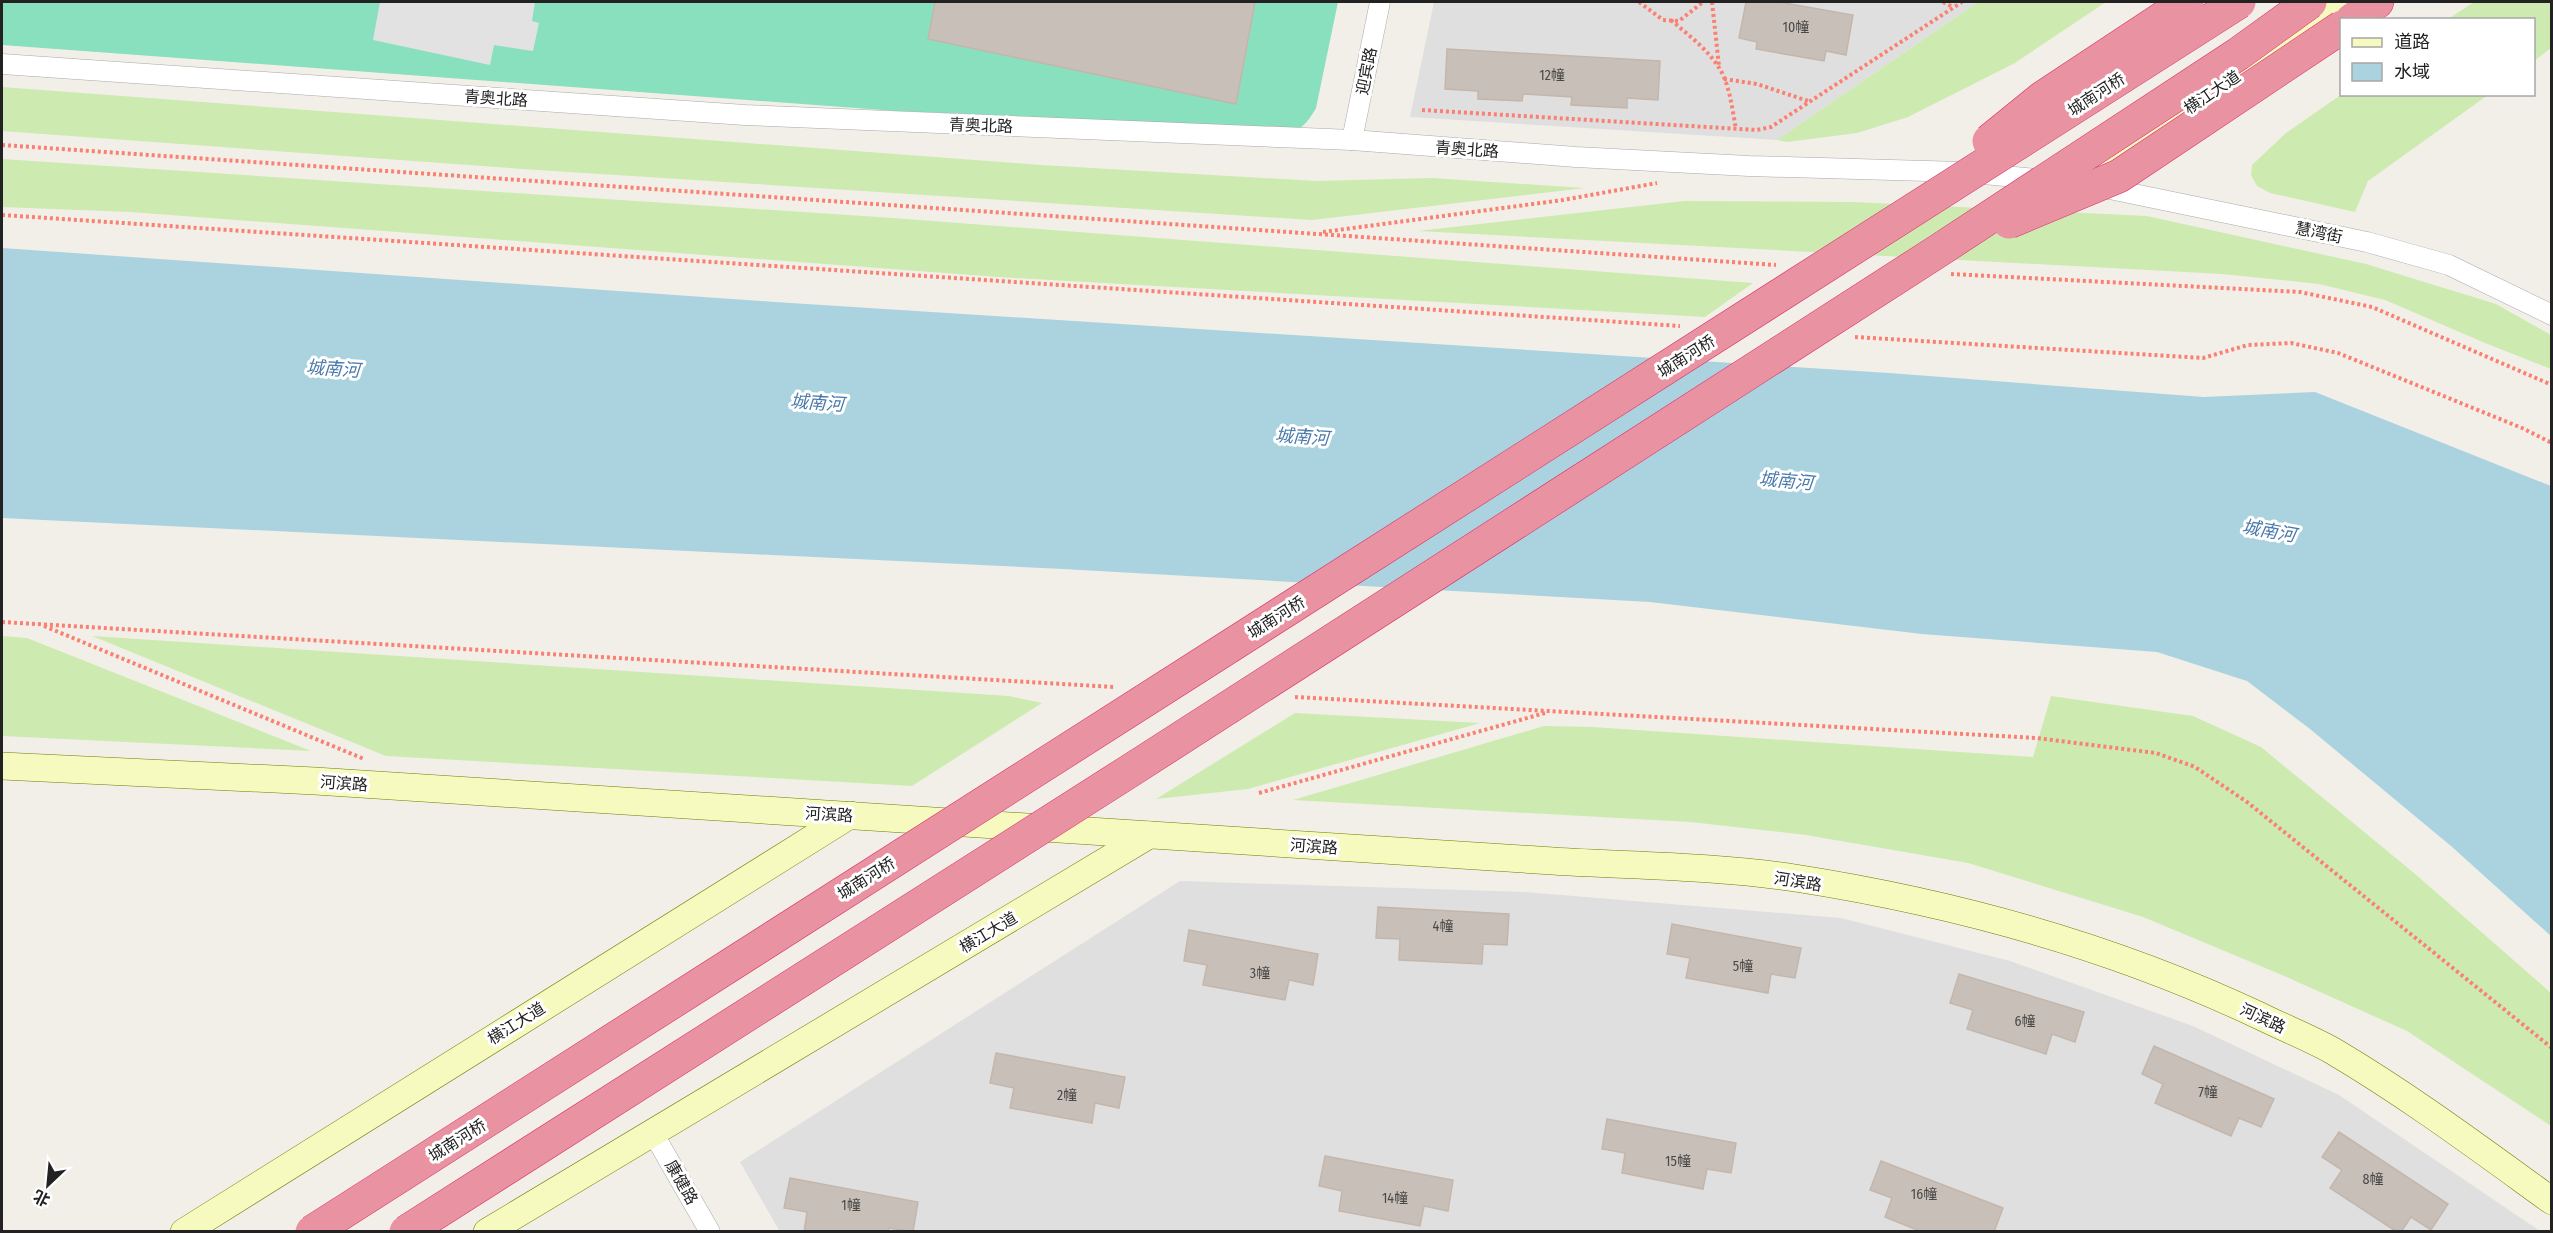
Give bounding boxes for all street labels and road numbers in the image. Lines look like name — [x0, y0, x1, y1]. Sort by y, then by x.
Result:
street label: 迎宾路 — [1353, 46, 1380, 96]
street label: 横江大道 — [2180, 67, 2244, 118]
street label: 城南河桥 — [2064, 69, 2128, 120]
street label: 青奥北路 — [463, 87, 529, 110]
street label: 青奥北路 — [949, 115, 1013, 136]
street label: 青奥北路 — [1434, 138, 1500, 161]
street label: 慧湾街 — [2293, 218, 2344, 247]
street label: 城南河桥 — [1654, 331, 1718, 381]
street label: 城南河桥 — [1244, 592, 1308, 642]
street label: 河滨路 — [319, 772, 369, 795]
street label: 河滨路 — [805, 804, 853, 825]
street label: 河滨路 — [1289, 835, 1339, 858]
street label: 城南河桥 — [834, 853, 898, 903]
street label: 河滨路 — [1773, 868, 1823, 895]
street label: 横江大道 — [956, 908, 1021, 957]
street label: 横江大道 — [484, 998, 548, 1048]
street label: 河滨路 — [2237, 1000, 2289, 1037]
street label: 城南河桥 — [425, 1115, 489, 1165]
street label: 康健路 — [661, 1157, 702, 1208]

